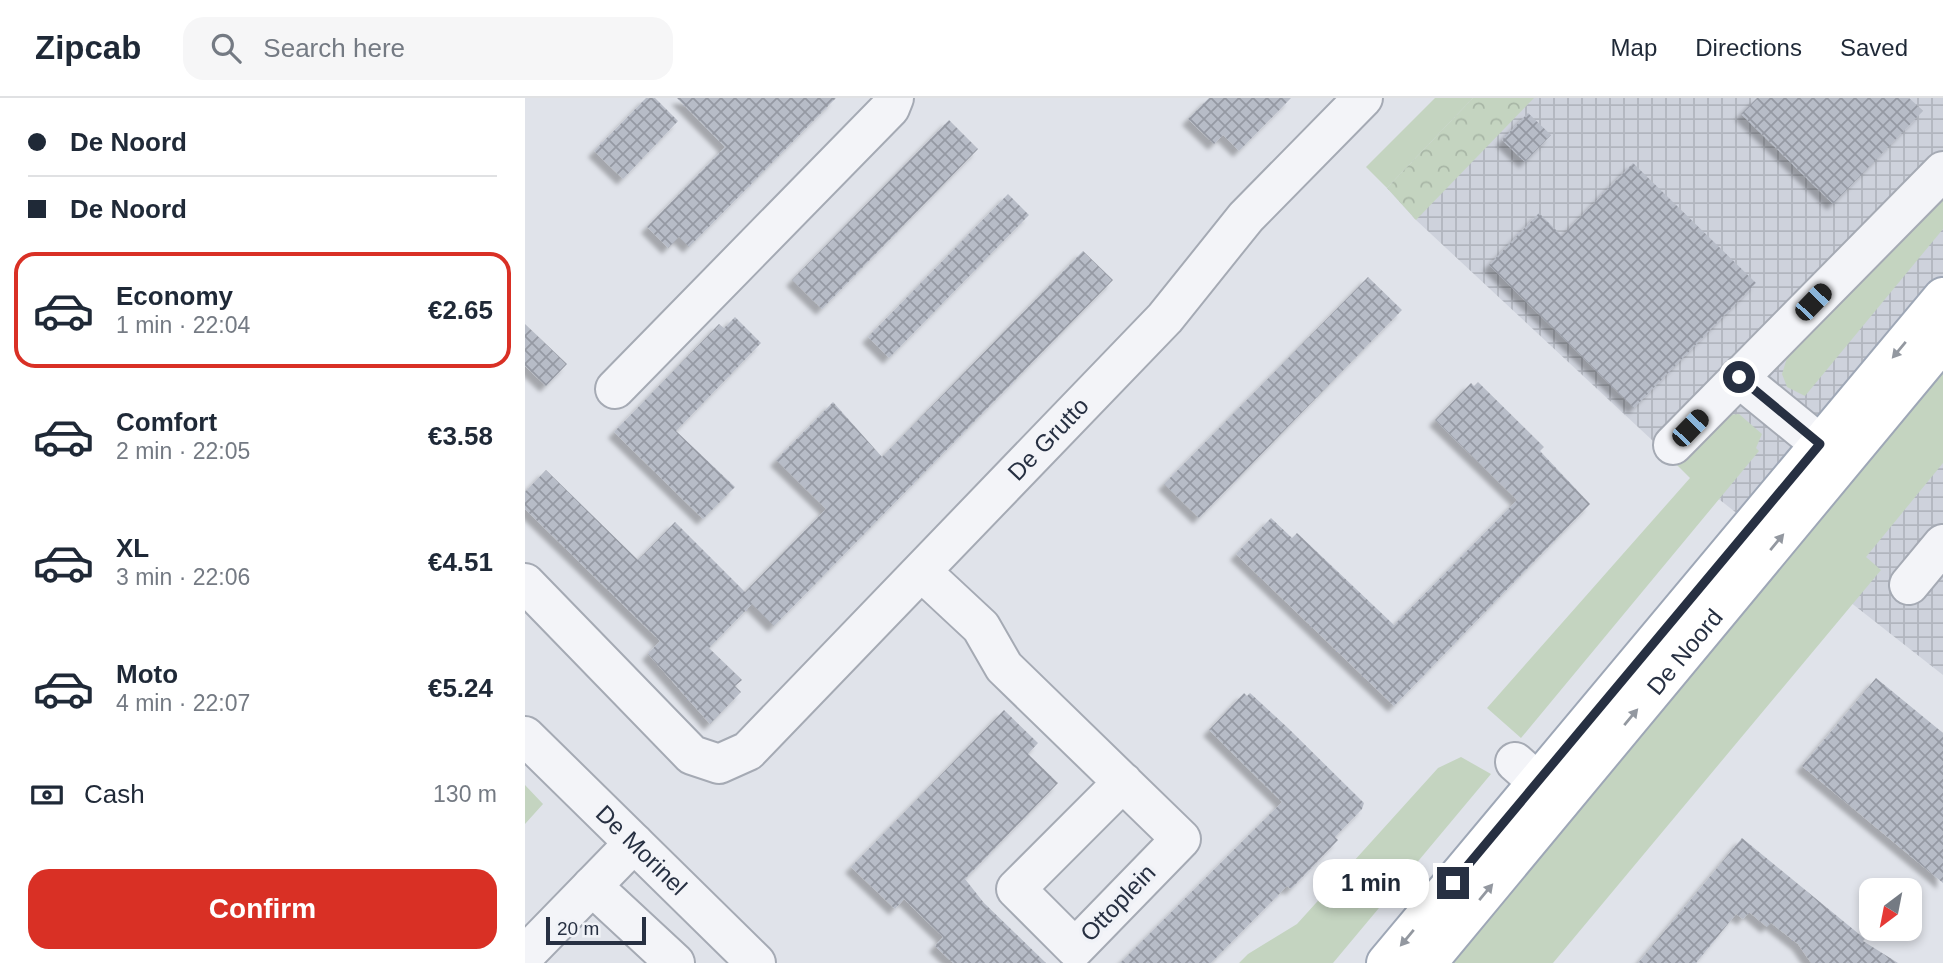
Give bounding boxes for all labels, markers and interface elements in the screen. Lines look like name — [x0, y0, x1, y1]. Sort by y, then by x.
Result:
search box — [183, 17, 673, 80]
text: Zipcab — [35, 29, 141, 66]
icon: search — [207, 29, 245, 67]
text: Search here — [263, 33, 405, 63]
text: Map — [1611, 34, 1657, 61]
text: Directions — [1695, 34, 1802, 61]
text: Saved — [1840, 34, 1908, 61]
text: De Noord — [70, 127, 187, 157]
text: De Noord — [70, 194, 187, 224]
icon: car — [32, 279, 95, 342]
car — [1791, 280, 1836, 324]
text: Economy — [116, 281, 233, 311]
text: €2.65 — [428, 295, 493, 325]
text: 1 min · 22:04 — [116, 312, 250, 338]
one-way arrow — [1892, 341, 1907, 358]
route start — [1723, 361, 1755, 393]
street label: De Grutto — [1002, 392, 1094, 486]
icon: car — [32, 405, 95, 468]
car — [1668, 406, 1713, 450]
text: Comfort — [116, 407, 217, 437]
text: €3.58 — [428, 421, 493, 451]
text: 2 min · 22:05 — [116, 438, 250, 464]
icon: car — [32, 531, 95, 594]
text: XL — [116, 533, 149, 563]
one-way arrow — [1769, 533, 1784, 551]
text: €4.51 — [428, 547, 493, 577]
text: 3 min · 22:06 — [116, 564, 250, 590]
street label: De Noord — [1641, 604, 1728, 700]
icon: car — [32, 657, 95, 720]
text: Moto — [116, 659, 178, 689]
text: €5.24 — [428, 673, 493, 703]
text: 4 min · 22:07 — [116, 690, 250, 716]
one-way arrow — [1623, 708, 1638, 725]
icon: cash — [28, 776, 66, 814]
text: Cash — [84, 779, 145, 809]
text: 130 m — [433, 781, 497, 807]
street label: De Morinel — [591, 800, 692, 900]
callout: 1 min — [1313, 858, 1429, 908]
street label: Ottoplein — [1075, 859, 1161, 947]
route end — [1437, 867, 1469, 899]
button: Confirm — [28, 869, 497, 949]
text: 1 min — [1341, 870, 1401, 896]
north arrow — [1859, 878, 1921, 942]
map controls — [1859, 878, 1922, 941]
one-way arrow — [1478, 883, 1493, 900]
scale bar — [546, 914, 646, 946]
text: 20 m — [557, 918, 599, 939]
one-way arrow — [1400, 928, 1415, 946]

